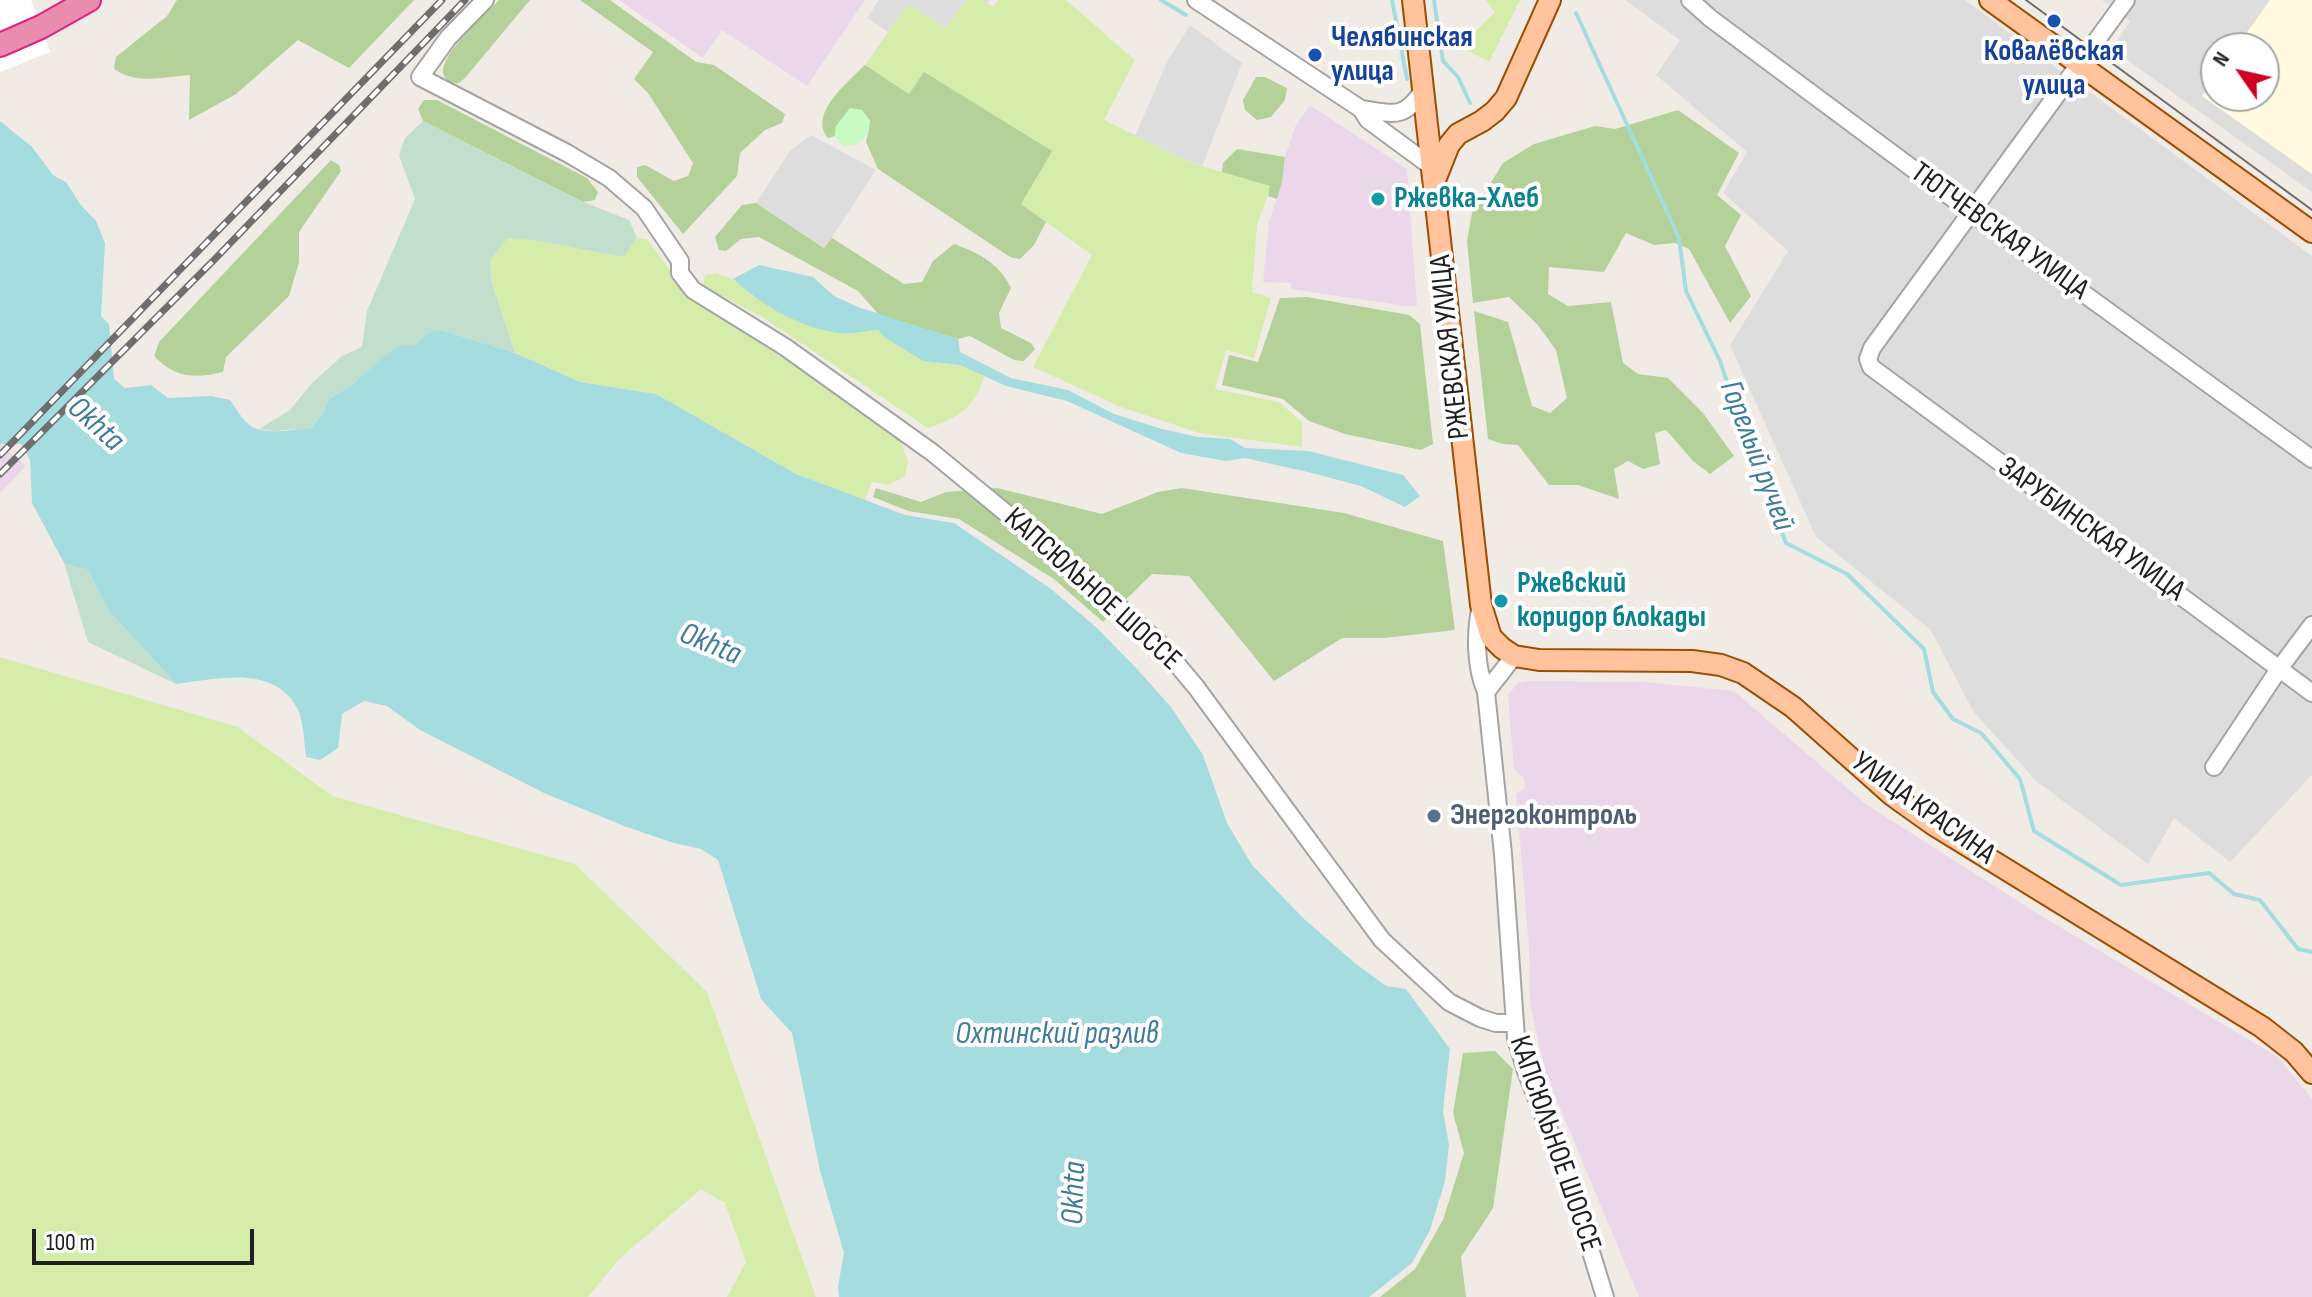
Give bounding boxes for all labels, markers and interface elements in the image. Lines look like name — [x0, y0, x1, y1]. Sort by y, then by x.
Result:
marker: Ковалёвская улица — [2045, 12, 2063, 30]
place label: Челябинская улица — [1331, 20, 1473, 90]
north arrow — [2200, 32, 2280, 112]
place label: Ковалёвская улица — [1984, 34, 2124, 104]
marker: Челябинская улица — [1306, 46, 1324, 64]
text: N — [2207, 47, 2236, 72]
street label: ТЮТЧЕВСКАЯ УЛИЦА — [1903, 155, 2095, 309]
place label: Ржевка-Хлеб — [1394, 181, 1539, 217]
marker: Ржевка-Хлеб — [1369, 190, 1387, 208]
street label: РЖЕВСКАЯ УЛИЦА — [1423, 253, 1479, 441]
water label: Горелый ручей — [1710, 375, 1802, 537]
water label: Okhta — [59, 390, 131, 460]
street label: ЗАРУБИНСКАЯ УЛИЦА — [1991, 450, 2191, 610]
street label: КАПСЮЛЬНОЕ ШОССЕ — [996, 501, 1188, 679]
place label: Ржевский коридор блокады — [1517, 566, 1706, 636]
marker: Ржевский коридор блокады — [1492, 592, 1510, 610]
water label: Okhta — [673, 615, 747, 675]
street label: УЛИЦА КРАСИНА — [1844, 745, 2002, 873]
place label: Энергоконтроль — [1450, 798, 1637, 834]
marker: Энергоконтроль — [1425, 807, 1443, 825]
water label: Охтинский разлив — [955, 1016, 1159, 1054]
street label: КАПСЮЛЬНОЕ ШОССЕ — [1500, 1031, 1608, 1257]
water label: Okhta — [1055, 1161, 1095, 1225]
scale bar — [36, 1213, 258, 1263]
text: 100 m — [46, 1228, 95, 1257]

